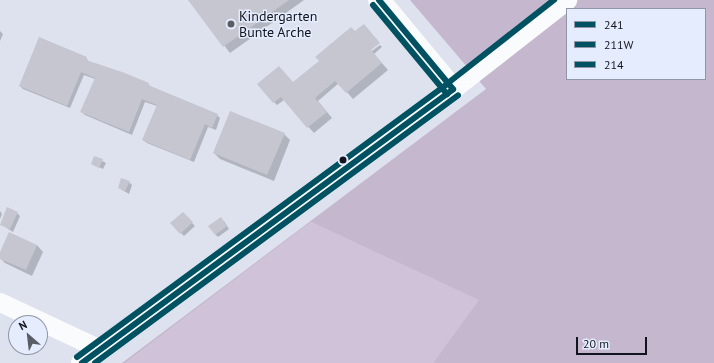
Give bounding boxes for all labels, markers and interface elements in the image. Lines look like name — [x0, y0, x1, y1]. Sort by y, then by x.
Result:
place label: Kindergarten Bunte Arche — [239, 8, 317, 40]
legend — [566, 8, 706, 80]
text: 241 — [604, 17, 624, 32]
marker: Kindergarten Bunte Arche — [226, 19, 236, 29]
text: 211W — [604, 37, 634, 52]
text: 214 — [604, 57, 624, 72]
unlabelled marker — [338, 155, 348, 165]
north arrow — [8, 315, 48, 355]
text: N — [16, 317, 29, 333]
scale bar — [578, 329, 649, 355]
text: 20 m — [583, 336, 609, 351]

